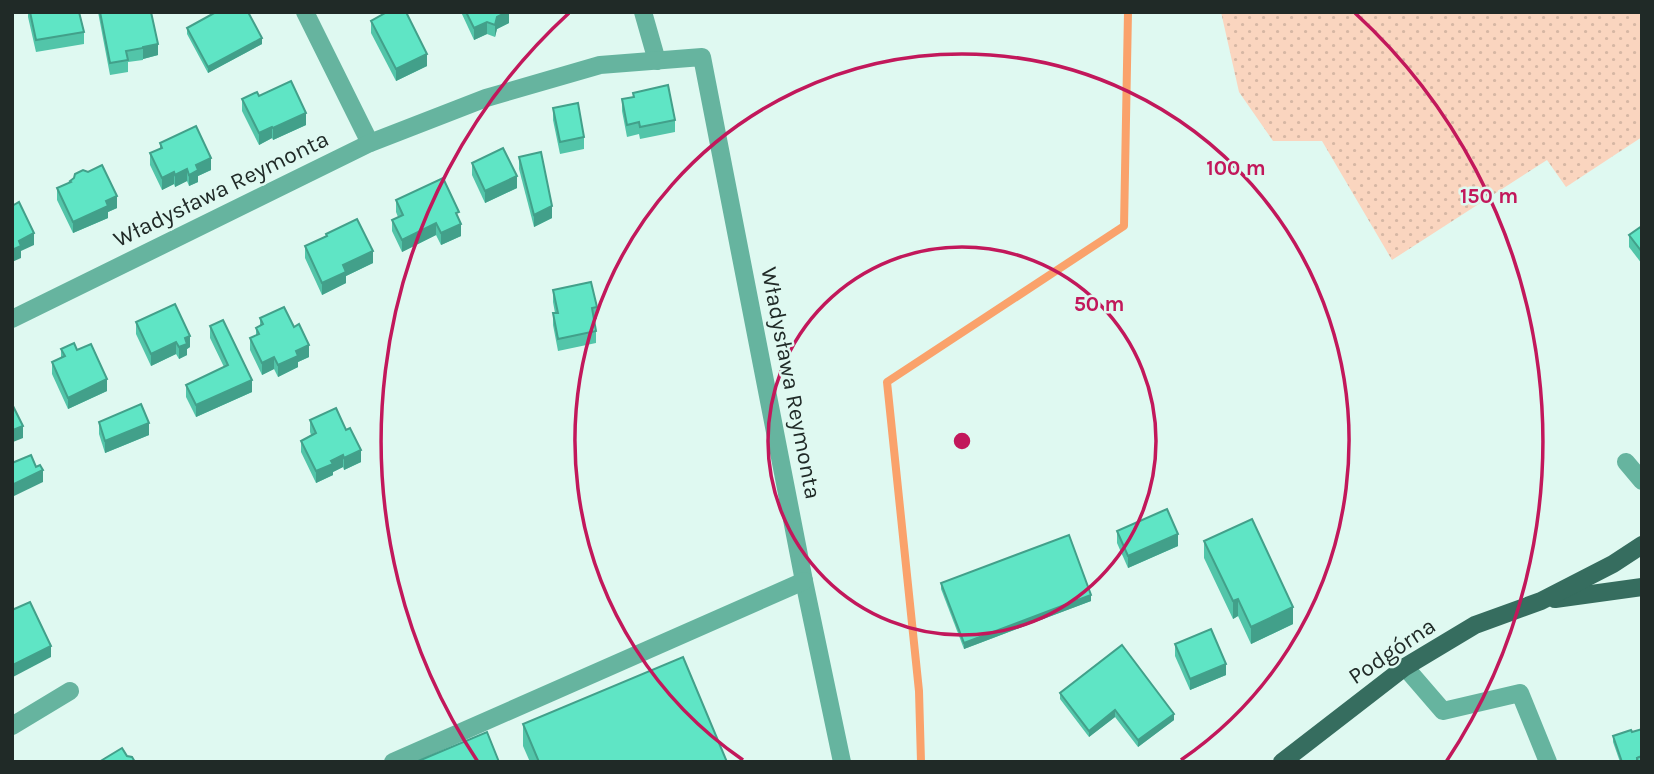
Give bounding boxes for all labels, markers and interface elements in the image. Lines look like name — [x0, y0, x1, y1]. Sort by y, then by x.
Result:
street label: Władysława Reymonta — [109, 125, 333, 253]
text: 100 m — [1206, 156, 1266, 180]
text: 150 m — [1460, 184, 1518, 208]
street label: Władysława Reymonta — [755, 265, 827, 501]
text: 50 m — [1074, 292, 1124, 316]
centre of rings — [950, 429, 974, 453]
street label: Podgórna — [1343, 612, 1441, 690]

